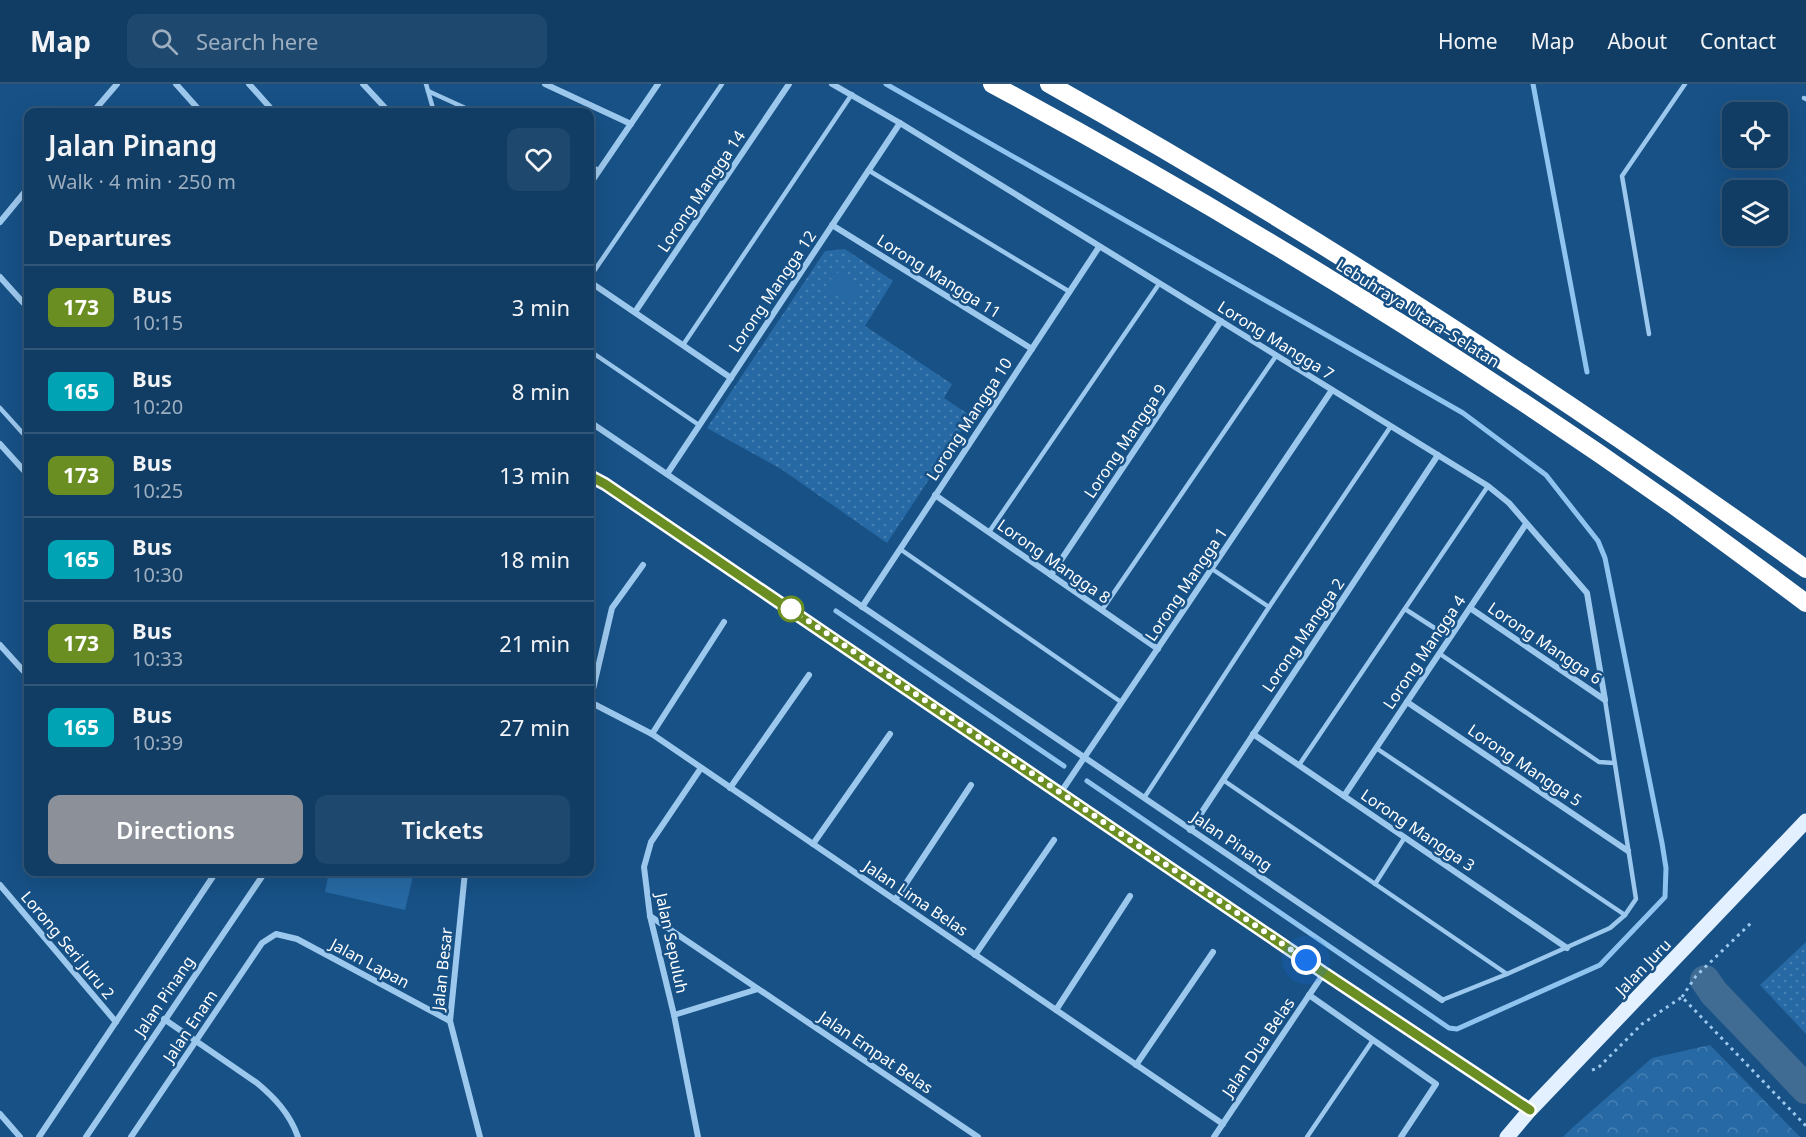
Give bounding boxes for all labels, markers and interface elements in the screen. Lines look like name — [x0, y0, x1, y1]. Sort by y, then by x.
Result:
search box — [127, 14, 547, 68]
text: Map — [30, 22, 91, 60]
icon: search — [148, 25, 181, 58]
text: Search here — [196, 26, 318, 56]
text: Home — [1438, 27, 1498, 55]
text: Map — [1531, 27, 1574, 55]
text: About — [1607, 27, 1667, 55]
text: Contact — [1700, 27, 1776, 55]
map controls — [1722, 102, 1788, 246]
button: locate — [1722, 102, 1788, 168]
text: Jalan Pinang — [48, 126, 217, 164]
street label: Lorong Mangga 14 — [652, 126, 750, 256]
button: heart — [507, 128, 570, 191]
text: Walk · 4 min · 250 m — [48, 168, 236, 195]
button: layers — [1722, 180, 1788, 246]
text: Departures — [48, 222, 172, 252]
street label: Lorong Mangga 12 — [723, 226, 821, 356]
street label: Lorong Mangga 11 — [873, 229, 1005, 323]
street label: Lebuhraya Utara–Selatan — [1332, 254, 1504, 372]
text: Bus — [132, 279, 172, 309]
text: 3 min — [512, 292, 570, 322]
text: 173 — [63, 293, 99, 321]
street label: Lorong Mangga 7 — [1214, 295, 1338, 385]
text: 10:15 — [132, 309, 183, 336]
street label: Lorong Mangga 10 — [921, 353, 1017, 485]
text: Bus — [132, 363, 172, 393]
text: 8 min — [512, 376, 570, 406]
text: 165 — [63, 377, 99, 405]
street label: Lorong Mangga 9 — [1079, 380, 1171, 502]
text: 10:20 — [132, 393, 183, 420]
text: Bus — [132, 447, 172, 477]
text: 13 min — [499, 460, 570, 490]
text: 173 — [63, 461, 99, 489]
text: 10:25 — [132, 477, 183, 504]
street label: Lorong Mangga 8 — [993, 514, 1115, 608]
street label: Lorong Mangga 1 — [1140, 523, 1232, 645]
text: Bus — [132, 531, 172, 561]
text: 18 min — [499, 544, 570, 574]
text: 165 — [63, 545, 99, 573]
text: 10:30 — [132, 561, 183, 588]
street label: Lorong Mangga 2 — [1257, 574, 1349, 696]
street label: Lorong Mangga 4 — [1378, 591, 1470, 713]
unlabelled marker — [778, 596, 804, 622]
street label: Lorong Mangga 6 — [1484, 597, 1606, 689]
text: Bus — [132, 615, 172, 645]
text: 21 min — [499, 628, 570, 658]
text: 173 — [63, 629, 99, 657]
text: 10:33 — [132, 645, 183, 672]
text: Bus — [132, 699, 172, 729]
text: 27 min — [499, 712, 570, 742]
text: 165 — [63, 713, 99, 741]
street label: Lorong Mangga 5 — [1464, 719, 1586, 811]
text: 10:39 — [132, 729, 183, 756]
street label: Lorong Mangga 3 — [1357, 784, 1479, 876]
button: Directions — [48, 795, 303, 864]
button: Tickets — [315, 795, 570, 864]
street label: Jalan Pinang — [1186, 805, 1277, 876]
street label: Jalan Lima Belas — [858, 854, 972, 941]
street label: Lorong Seri Juru 2 — [16, 886, 120, 1004]
street label: Jalan Sepuluh — [650, 889, 693, 995]
street label: Jalan Besar — [427, 926, 457, 1013]
street label: Jalan Lapan — [325, 932, 413, 993]
street label: Jalan Juru — [1609, 934, 1676, 1002]
your location — [1291, 945, 1321, 975]
street label: Jalan Pinang — [128, 951, 199, 1042]
street label: Jalan Enam — [156, 985, 222, 1068]
street label: Jalan Dua Belas — [1215, 993, 1299, 1103]
street label: Jalan Empat Belas — [813, 1004, 937, 1098]

